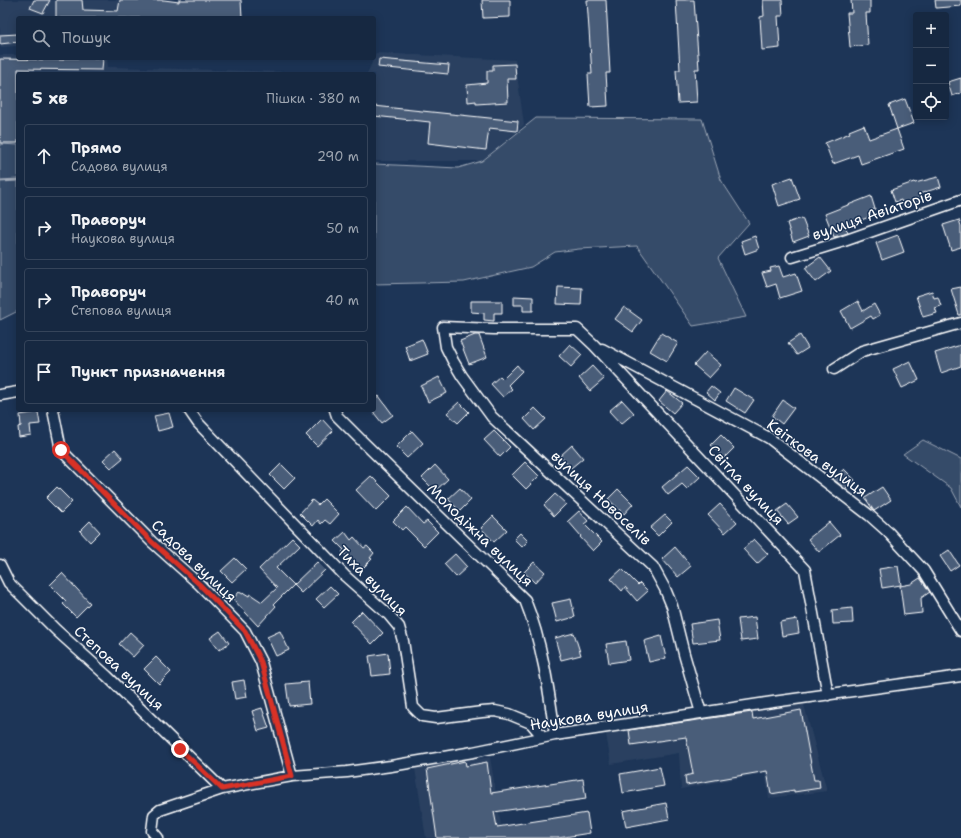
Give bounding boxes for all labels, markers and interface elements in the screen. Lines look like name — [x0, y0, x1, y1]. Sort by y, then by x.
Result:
map controls — [913, 12, 949, 120]
button: + — [913, 12, 949, 48]
search box — [16, 16, 376, 60]
icon: search — [30, 27, 52, 49]
text: Пошук — [62, 28, 111, 48]
button: − — [913, 48, 949, 84]
button: locate — [913, 84, 949, 120]
text: 5 хв — [32, 87, 68, 109]
text: Пішки · 380 m — [266, 90, 360, 107]
text: Прямо — [71, 138, 121, 158]
icon: ahead — [33, 145, 55, 167]
text: 290 m — [317, 148, 359, 165]
text: Садова вулиця — [71, 158, 168, 175]
street label: вулиця Авіаторів — [809, 185, 935, 245]
text: Праворуч — [71, 210, 146, 230]
icon: right — [33, 217, 55, 239]
text: 50 m — [326, 220, 359, 237]
text: Наукова вулиця — [71, 230, 175, 247]
text: Праворуч — [71, 282, 146, 302]
icon: right — [33, 289, 55, 311]
text: 40 m — [325, 292, 359, 309]
text: Степова вулиця — [71, 302, 172, 319]
icon: arrive — [33, 361, 55, 383]
text: Пункт призначення — [71, 362, 226, 382]
street label: Квіткова вулиця — [763, 415, 871, 501]
route start — [52, 441, 70, 459]
street label: Світла вулиця — [704, 441, 788, 529]
street label: вулиця Новоселів — [547, 446, 656, 550]
street label: Молодіжна вулиця — [423, 479, 537, 591]
street label: Садова вулиця — [147, 515, 241, 607]
street label: Тиха вулиця — [332, 541, 412, 621]
street label: Степова вулиця — [70, 621, 168, 715]
street label: Наукова вулиця — [528, 697, 650, 735]
route end — [171, 740, 189, 758]

